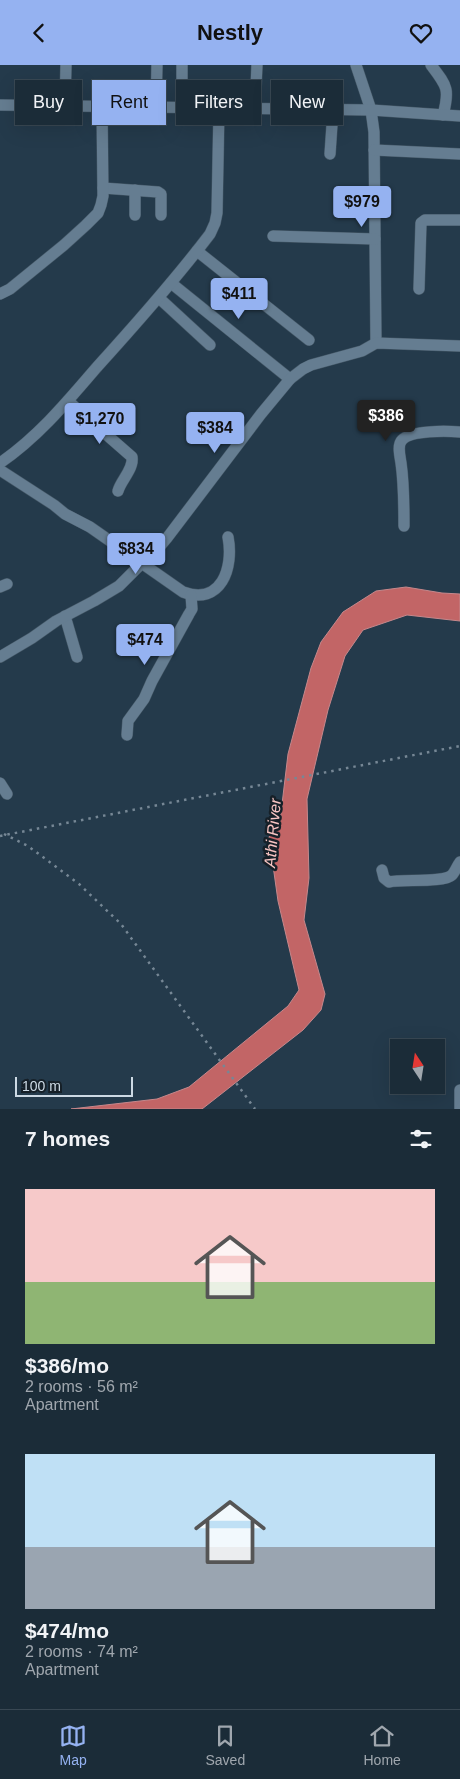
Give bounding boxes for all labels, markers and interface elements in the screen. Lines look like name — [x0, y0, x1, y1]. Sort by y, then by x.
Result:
icon: back — [25, 19, 53, 47]
icon: heart — [407, 19, 435, 47]
text: Nestly — [197, 20, 263, 45]
chip: Buy — [15, 80, 82, 125]
chip: Rent — [92, 80, 166, 125]
chip: Filters — [176, 80, 261, 125]
chip: New — [271, 80, 343, 125]
pin: $979 — [332, 185, 392, 228]
text: $979 — [344, 193, 380, 210]
pin: $411 — [209, 277, 269, 320]
text: $411 — [222, 285, 256, 302]
pin: $386 — [356, 399, 416, 442]
pin: $1,270 — [59, 403, 141, 445]
text: $386 — [368, 407, 404, 424]
text: $1,270 — [76, 410, 124, 427]
pin: $384 — [185, 411, 245, 454]
text: $384 — [197, 419, 233, 436]
pin: $834 — [106, 533, 166, 575]
text: $834 — [118, 540, 154, 557]
pin: $474 — [115, 623, 175, 666]
text: $474 — [127, 631, 163, 648]
water label: Athi River — [261, 797, 284, 869]
north arrow — [390, 1039, 445, 1094]
map controls — [390, 1039, 445, 1094]
scale bar — [15, 1074, 132, 1097]
text: 100 m — [22, 1078, 61, 1094]
icon: filters — [407, 1125, 435, 1153]
text: 7 homes — [25, 1127, 110, 1150]
icon: home — [185, 1222, 275, 1312]
text: $386/mo — [25, 1354, 109, 1377]
text: 2 rooms · 56 m² — [25, 1378, 138, 1395]
text: Apartment — [25, 1396, 99, 1413]
icon: home — [185, 1487, 275, 1577]
text: $474/mo — [25, 1619, 109, 1642]
text: 2 rooms · 74 m² — [25, 1643, 138, 1660]
text: Apartment — [25, 1661, 99, 1678]
tab: Map — [59, 1722, 87, 1768]
tab: Saved — [205, 1722, 245, 1768]
tab: Home — [363, 1722, 401, 1768]

